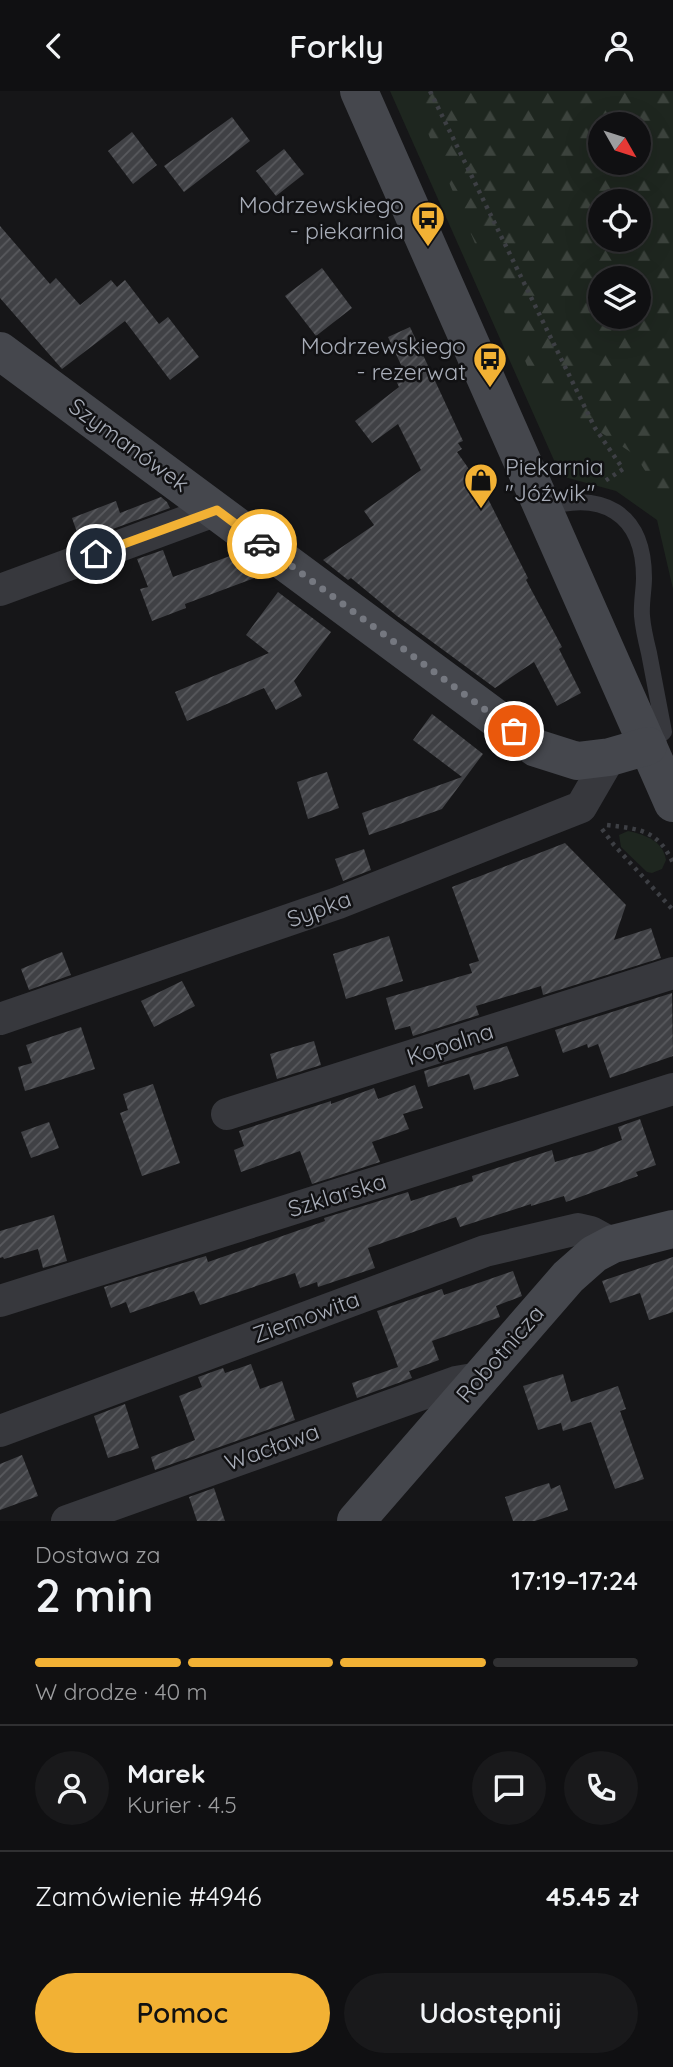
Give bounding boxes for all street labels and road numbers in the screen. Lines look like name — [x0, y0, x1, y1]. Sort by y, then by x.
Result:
street label: Szymanówek — [63, 391, 195, 498]
street label: Sypka — [283, 884, 355, 933]
street label: Kopalna — [403, 1016, 497, 1071]
street label: Szklarska — [284, 1166, 389, 1223]
street label: Ziemowita — [248, 1284, 363, 1349]
street label: Robotnicza — [449, 1299, 550, 1408]
street label: Wacława — [221, 1416, 323, 1477]

